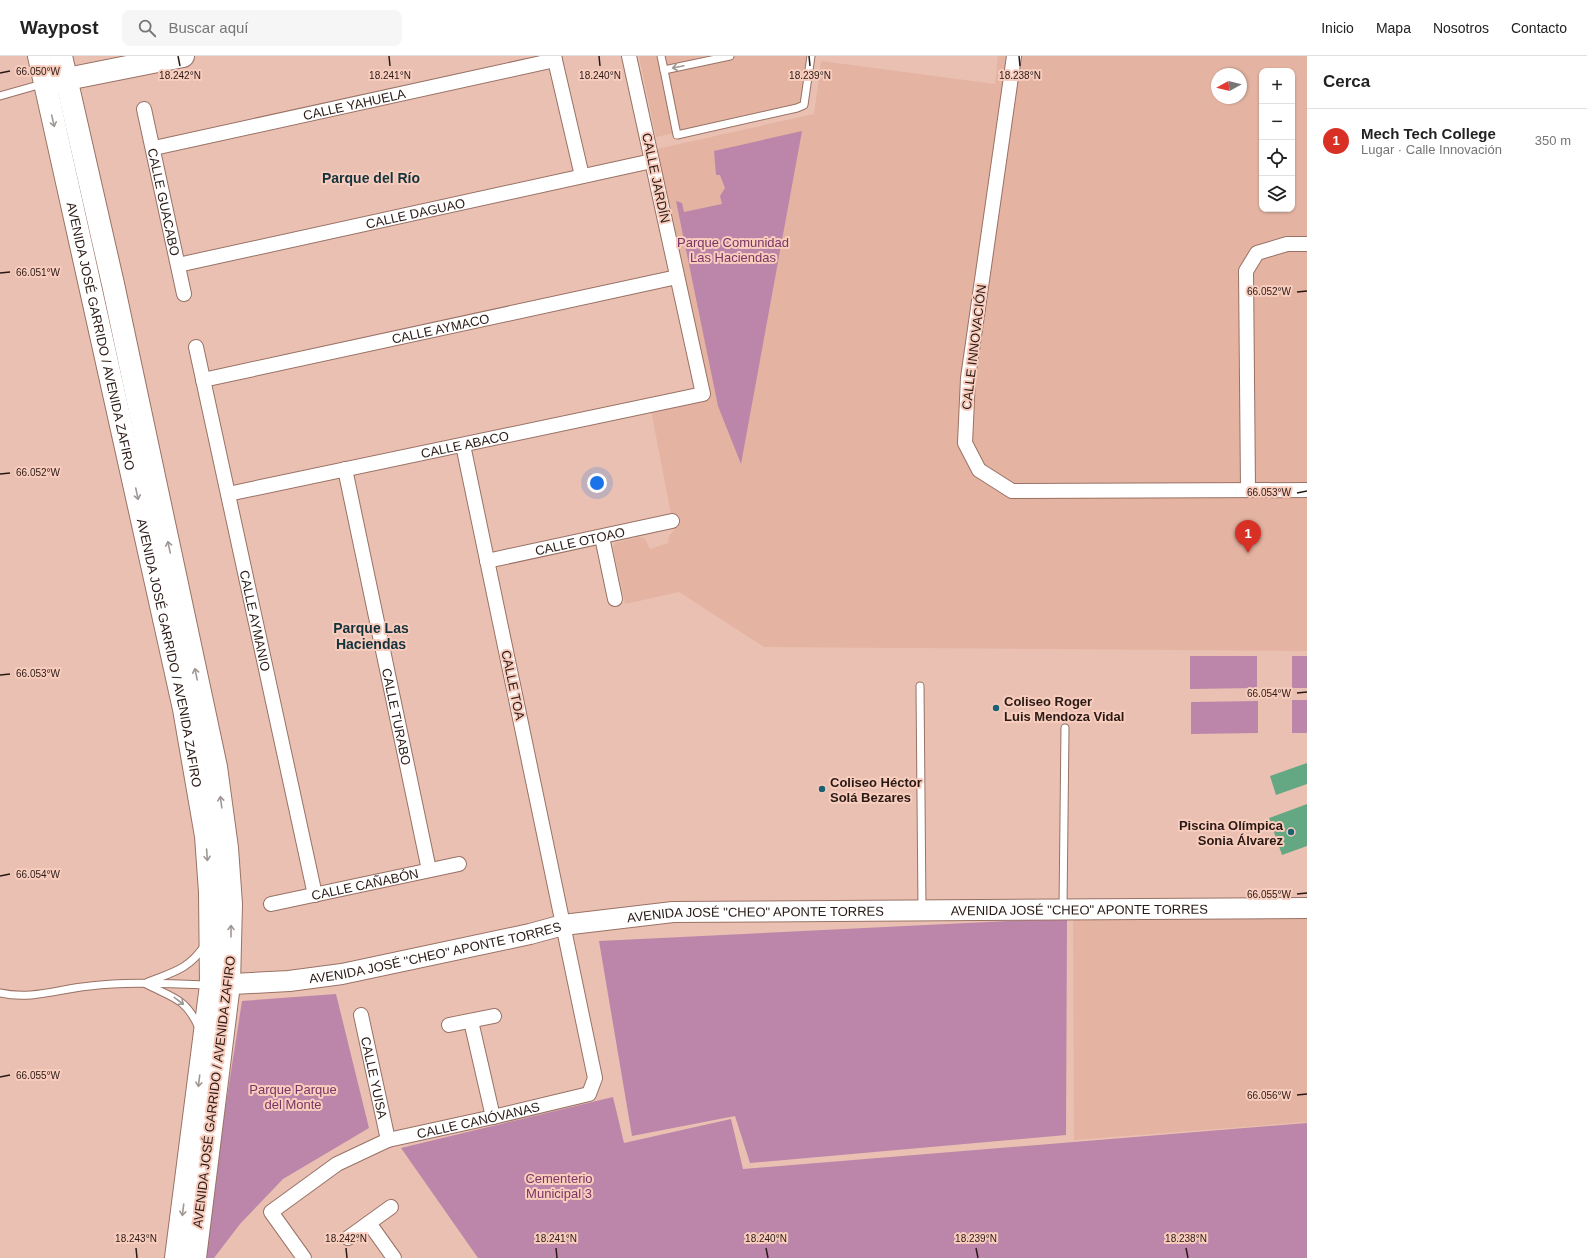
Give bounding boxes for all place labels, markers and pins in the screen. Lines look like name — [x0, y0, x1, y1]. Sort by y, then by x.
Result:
pin: 1 — [1235, 520, 1261, 553]
place label: Coliseo Roger Luis Mendoza Vidal — [1004, 694, 1124, 724]
marker: Coliseo Roger Luis Mendoza Vidal — [991, 703, 1001, 713]
place label: Coliseo Héctor Solá Bezares — [830, 775, 922, 805]
marker: Coliseo Héctor Solá Bezares — [817, 784, 827, 794]
place label: Piscina Olímpica Sonia Álvarez — [1179, 818, 1284, 848]
marker: Piscina Olímpica Sonia Álvarez — [1286, 827, 1296, 837]

